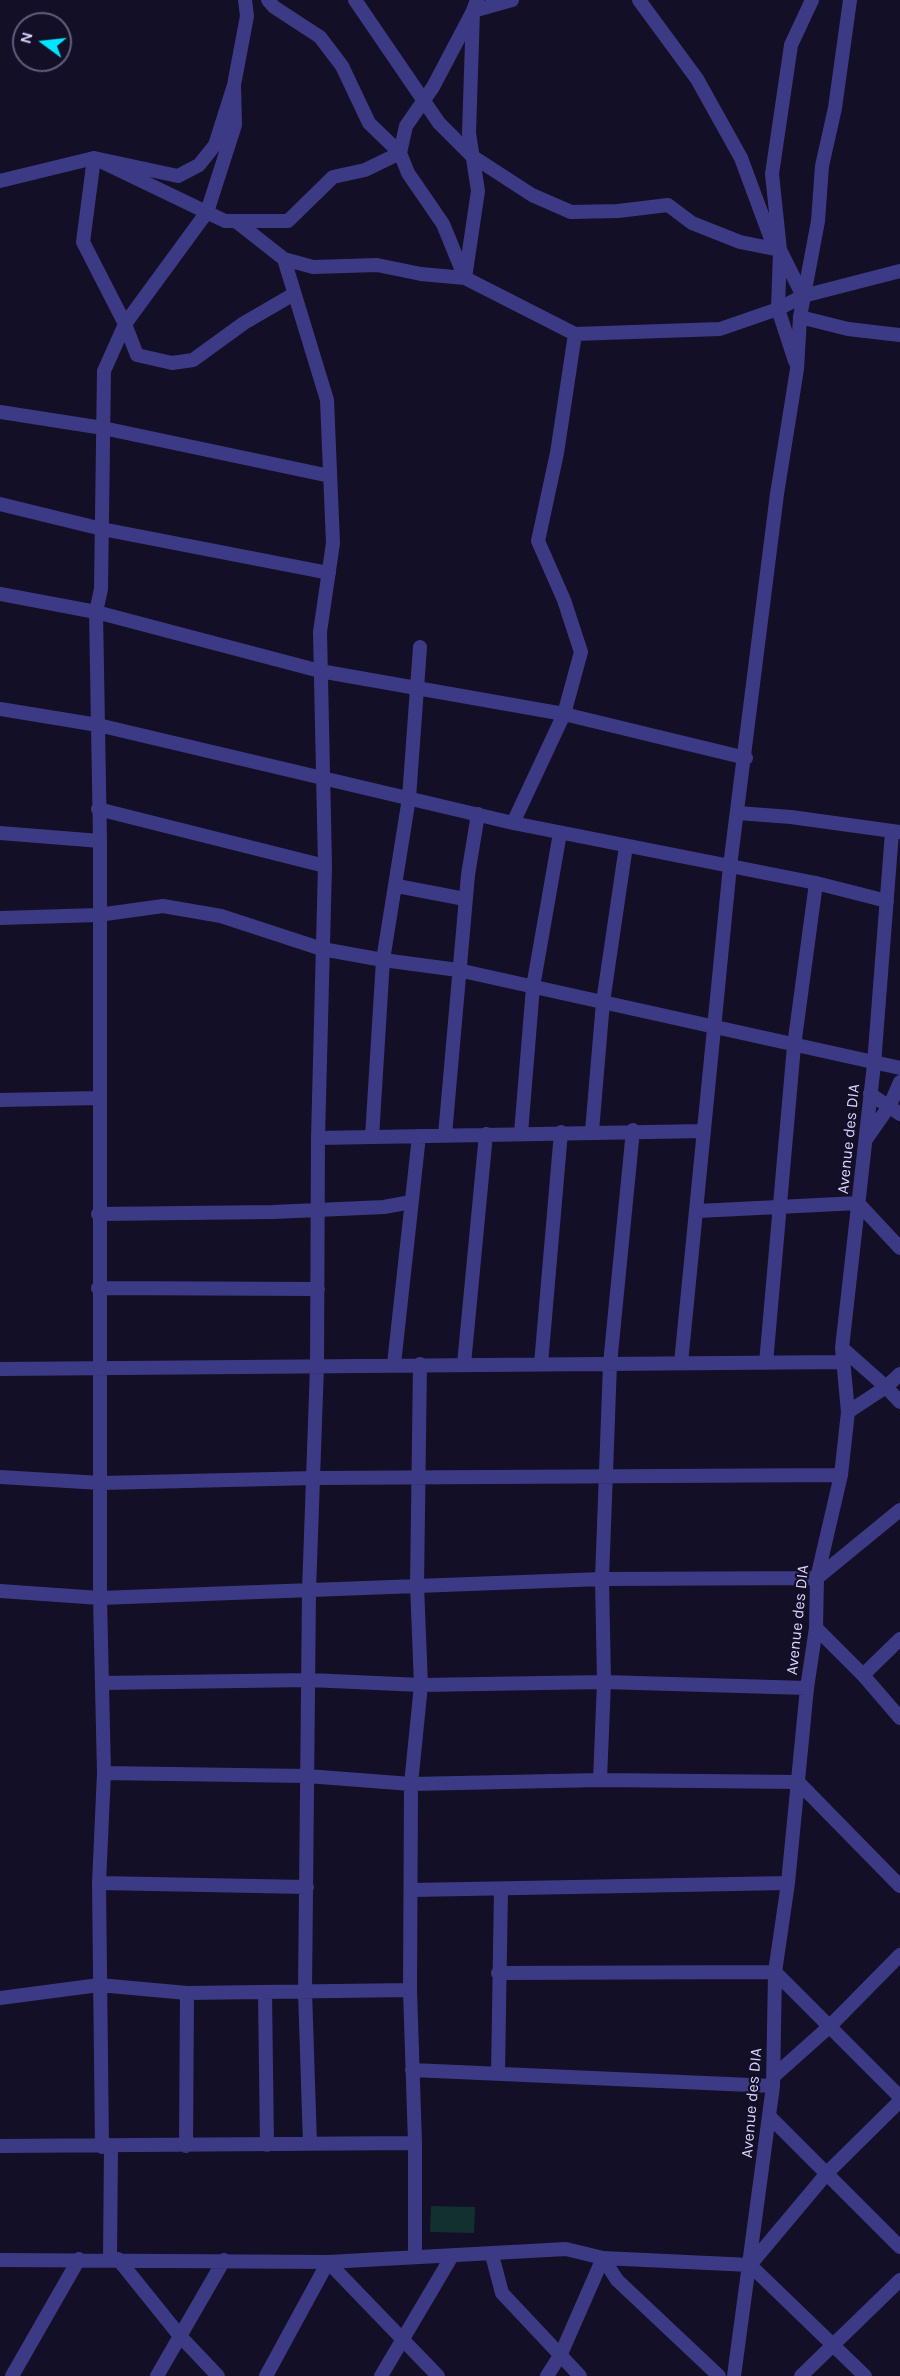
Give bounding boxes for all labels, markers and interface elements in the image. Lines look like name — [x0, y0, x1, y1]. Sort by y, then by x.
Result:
north arrow — [12, 12, 72, 72]
text: N — [15, 30, 37, 46]
street label: Avenue des DIA — [834, 1083, 864, 1195]
street label: Avenue des DIA — [783, 1564, 813, 1676]
street label: Avenue des DIA — [738, 2047, 766, 2159]

